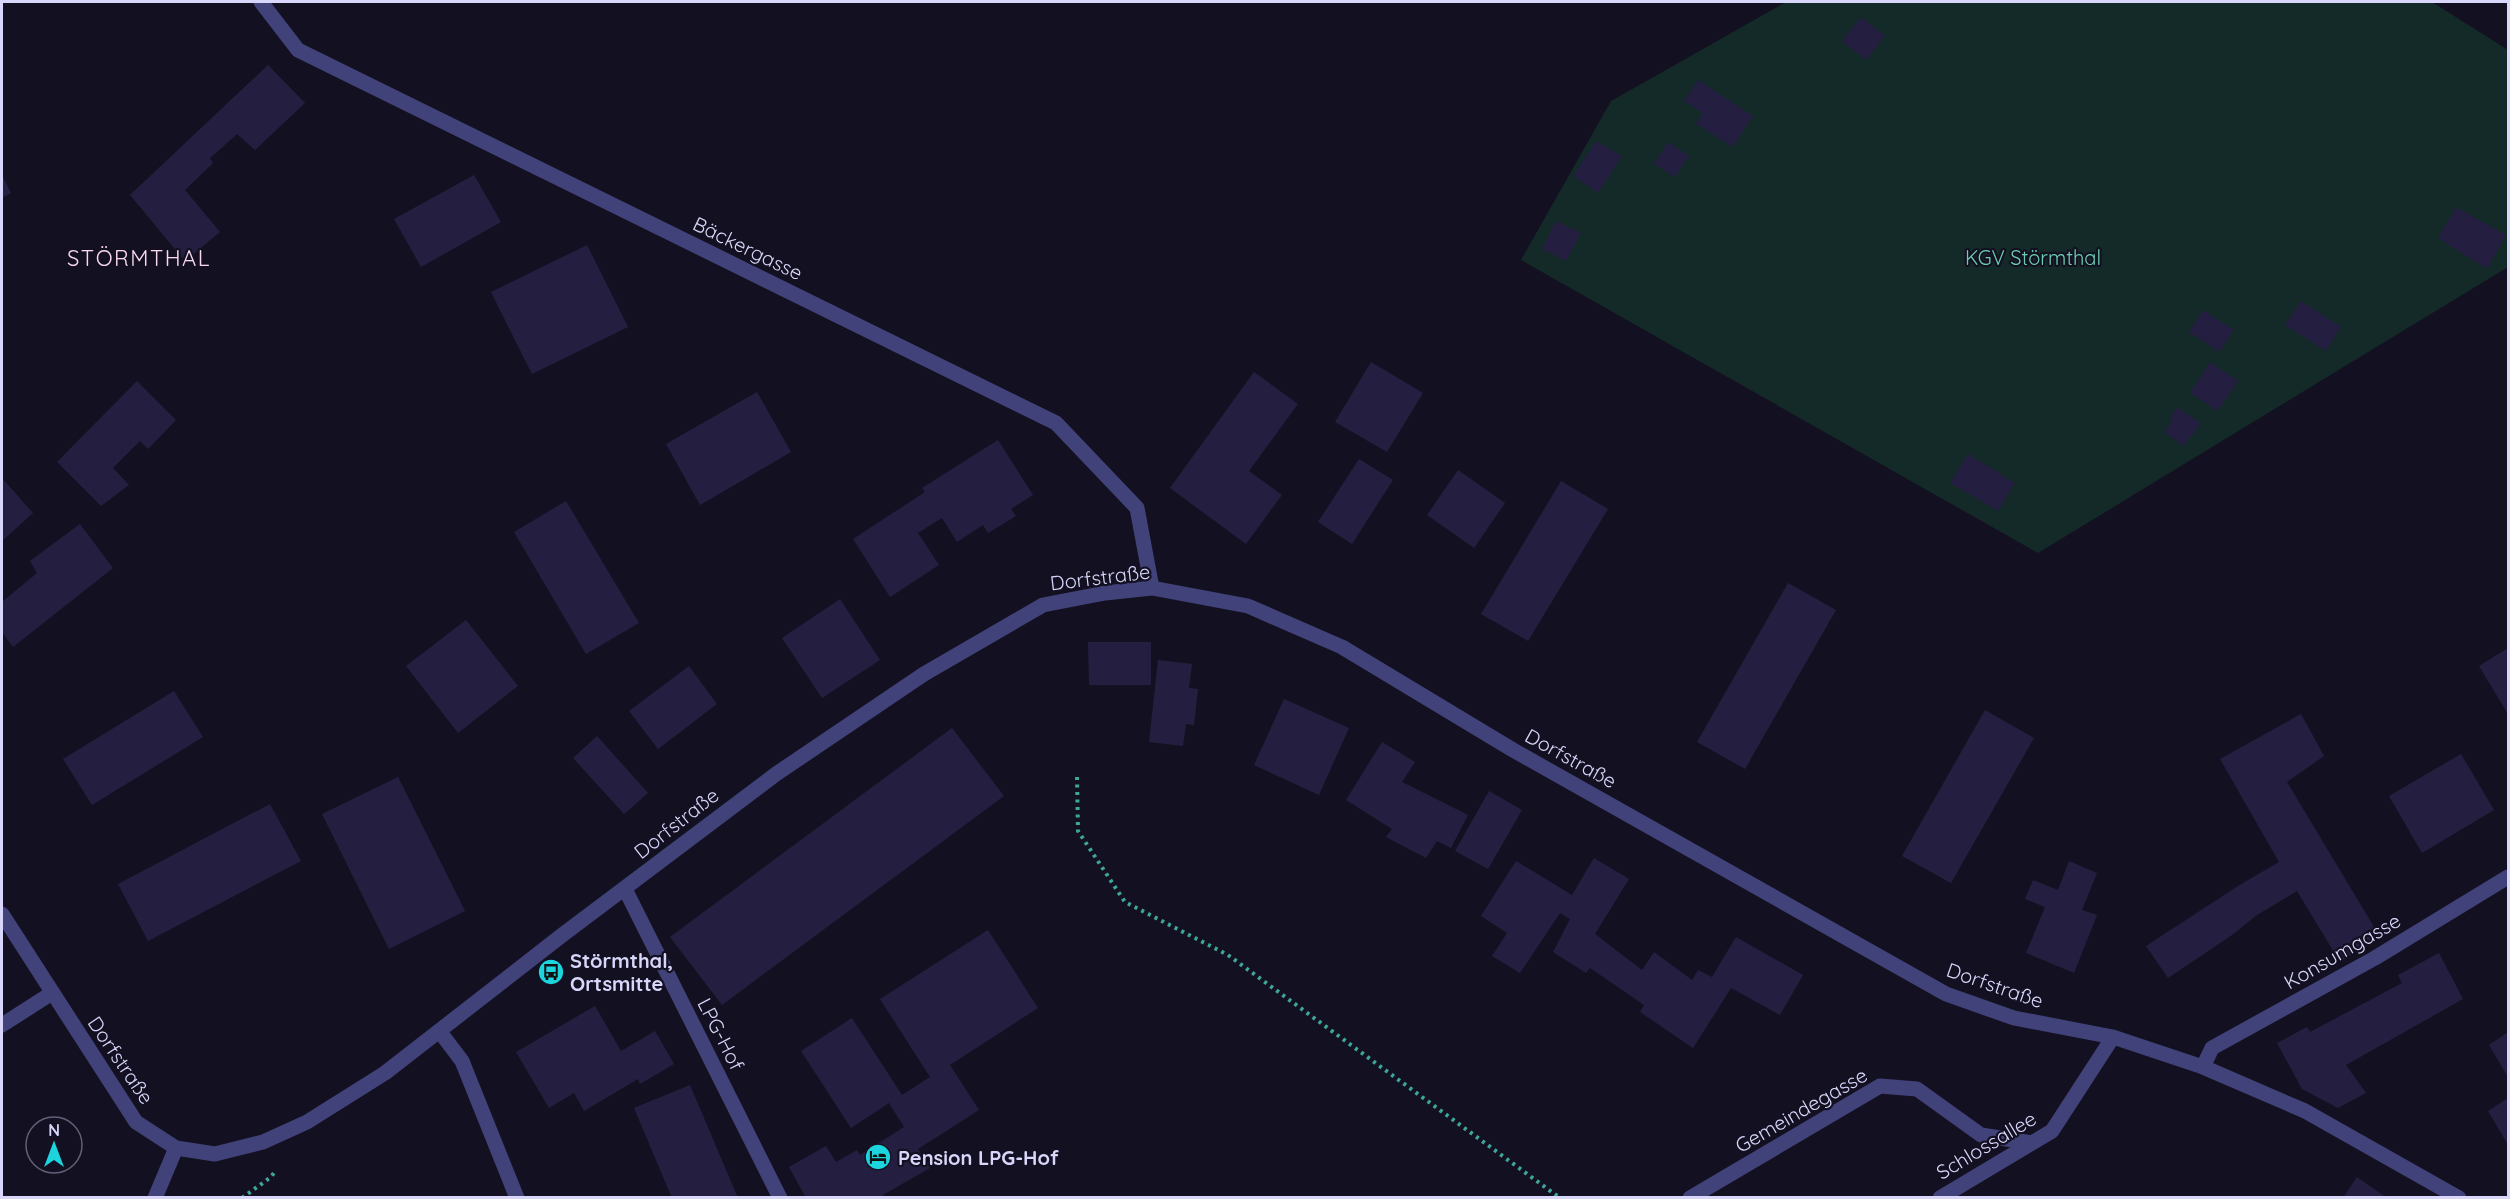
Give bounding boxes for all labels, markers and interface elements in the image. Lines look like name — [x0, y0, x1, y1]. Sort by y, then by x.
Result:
street label: Bäckergasse — [689, 211, 807, 285]
district label: STÖRMTHAL — [67, 244, 211, 272]
park label: KGV Störmthal — [1965, 245, 2101, 270]
street label: Dorfstraße — [1049, 558, 1151, 596]
street label: Dorfstraße — [1521, 723, 1621, 793]
street label: Dorfstraße — [629, 782, 723, 864]
street label: Konsumgasse — [2279, 908, 2405, 994]
place label: Störmthal, Ortsmitte — [570, 948, 673, 996]
bus stop icon: Störmthal, Ortsmitte — [536, 957, 566, 987]
street label: Dorfstraße — [1943, 957, 2047, 1013]
street label: LPG-Hof — [692, 994, 750, 1074]
street label: Dorfstraße — [82, 1011, 160, 1109]
street label: Gemeindegasse — [1730, 1062, 1872, 1158]
street label: Schlossallee — [1932, 1105, 2040, 1185]
north arrow — [24, 1115, 84, 1175]
text: N — [48, 1120, 60, 1140]
hotel icon: Pension LPG-Hof — [863, 1142, 893, 1172]
place label: Pension LPG-Hof — [898, 1145, 1059, 1170]

